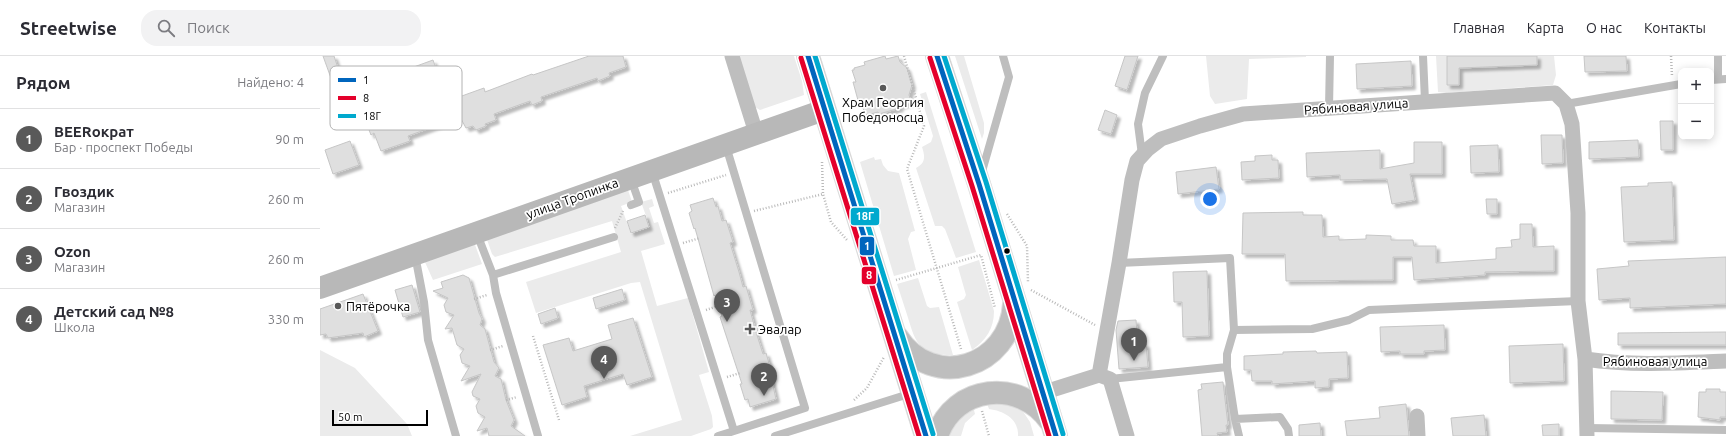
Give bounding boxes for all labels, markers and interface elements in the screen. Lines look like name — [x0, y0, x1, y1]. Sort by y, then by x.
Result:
search box — [141, 10, 421, 46]
text: Streetwise — [20, 17, 117, 39]
icon: search — [155, 17, 177, 39]
text: Поиск — [187, 19, 230, 36]
text: Главная — [1453, 20, 1505, 36]
text: Карта — [1527, 20, 1564, 36]
text: О нас — [1586, 20, 1622, 36]
text: Контакты — [1644, 20, 1706, 36]
legend — [330, 66, 462, 130]
map controls — [1678, 68, 1714, 140]
button: + — [1678, 68, 1714, 104]
text: Рядом — [16, 73, 71, 92]
text: 1 — [363, 74, 369, 86]
text: Найдено: 4 — [237, 75, 304, 89]
marker: Храм Георгия Победоносца — [878, 83, 888, 93]
text: 8 — [363, 92, 369, 104]
place label: Храм Георгия Победоносца — [842, 95, 924, 124]
street label: Рябиновая улица — [1303, 95, 1409, 117]
button: − — [1678, 104, 1714, 140]
text: 18Г — [363, 110, 381, 122]
text: BEERократ — [54, 123, 134, 140]
text: 1 — [25, 132, 33, 146]
text: 90 m — [275, 132, 304, 146]
text: Бар · проспект Победы — [54, 140, 193, 154]
street label: улица Тропинка — [524, 175, 620, 221]
text: Гвоздик — [54, 183, 114, 200]
your location — [1200, 189, 1220, 209]
text: 2 — [25, 192, 33, 206]
text: 260 m — [268, 192, 304, 206]
text: Магазин — [54, 200, 105, 214]
line badge: 18Г — [850, 207, 880, 226]
text: 18Г — [856, 210, 874, 222]
line badge: 1 — [859, 236, 875, 256]
text: 1 — [864, 240, 870, 252]
text: Ozon — [54, 243, 91, 260]
unlabelled marker — [1002, 246, 1012, 256]
text: 3 — [25, 252, 33, 266]
text: 260 m — [268, 252, 304, 266]
text: Магазин — [54, 260, 105, 274]
line badge: 8 — [861, 266, 877, 285]
text: 8 — [866, 269, 872, 281]
pin: 3 — [714, 289, 740, 322]
place label: Пятёрочка — [346, 299, 410, 313]
marker: Пятёрочка — [333, 301, 343, 311]
text: Детский сад №8 — [54, 303, 174, 320]
text: 4 — [25, 312, 33, 326]
text: 330 m — [268, 312, 304, 326]
text: Школа — [54, 320, 95, 334]
place label: Эвалар — [758, 322, 802, 336]
marker: Эвалар — [745, 324, 755, 334]
pin: 1 — [1121, 328, 1147, 361]
pin: 4 — [591, 346, 617, 379]
street label: Рябиновая улица — [1603, 354, 1707, 368]
pin: 2 — [751, 363, 777, 396]
scale bar — [332, 408, 428, 427]
text: 50 m — [338, 411, 362, 423]

